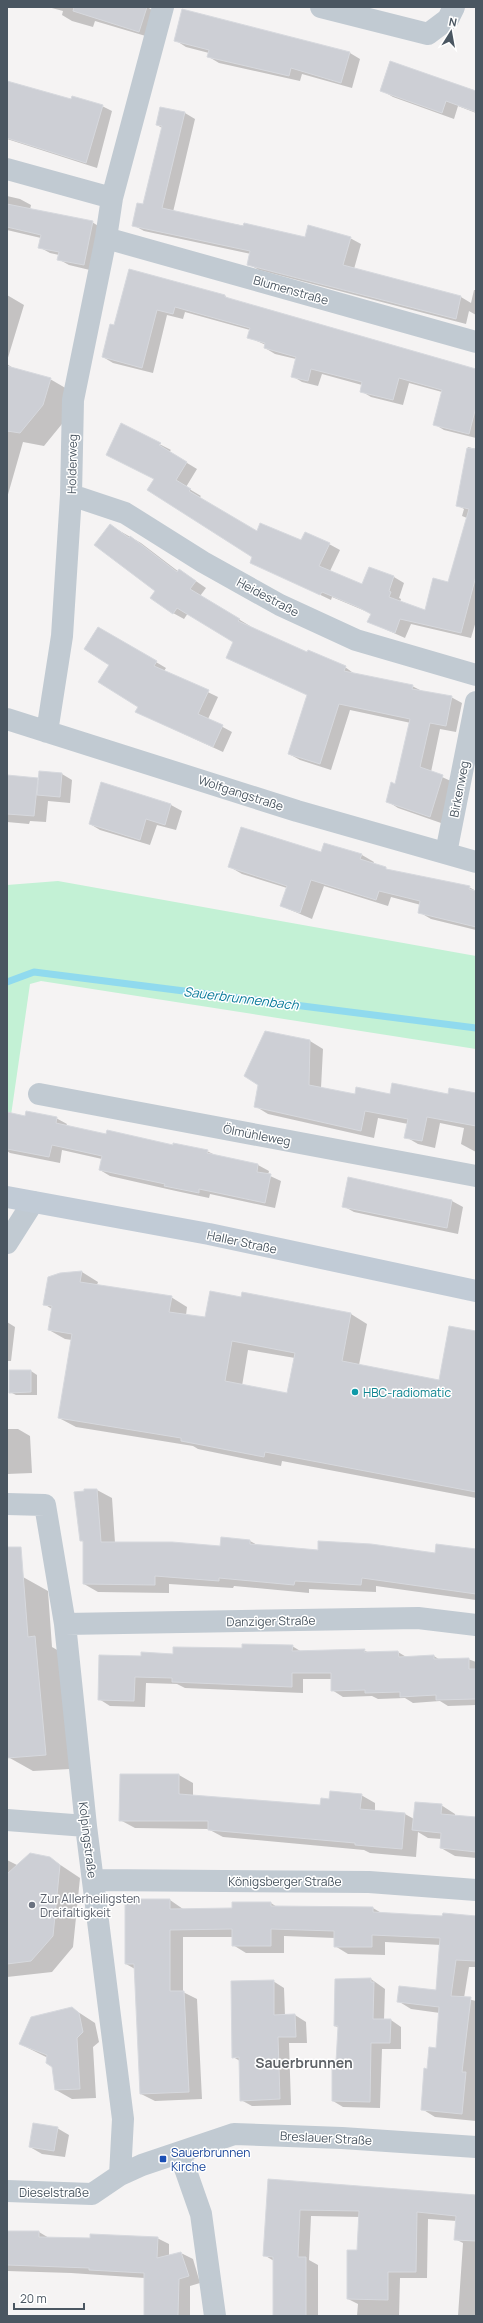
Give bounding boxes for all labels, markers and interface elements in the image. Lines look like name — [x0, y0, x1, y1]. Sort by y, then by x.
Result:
north arrow — [431, 12, 471, 52]
text: N — [448, 14, 458, 30]
street label: Blumenstraße — [251, 271, 331, 309]
street label: Holderweg — [63, 434, 81, 494]
street label: Heidestraße — [234, 573, 302, 621]
street label: Birkenweg — [445, 759, 473, 819]
street label: Wolfgangstraße — [196, 771, 286, 815]
water label: Sauerbrunnenbach — [182, 982, 301, 1014]
street label: Ölmühleweg — [222, 1120, 292, 1150]
street label: Haller Straße — [205, 1226, 279, 1258]
place label: HBC-radiomatic — [363, 1384, 451, 1401]
marker: HBC-radiomatic — [350, 1387, 360, 1397]
street label: Danziger Straße — [226, 1612, 316, 1630]
street label: Kolpingstraße — [75, 1801, 101, 1879]
street label: Königsberger Straße — [228, 1873, 342, 1890]
place label: Zur Allerheiligsten Dreifaltigkeit — [40, 1890, 140, 1921]
marker: Zur Allerheiligsten Dreifaltigkeit — [27, 1900, 37, 1910]
district label: Sauerbrunnen — [255, 2053, 353, 2072]
street label: Breslauer Straße — [279, 2127, 373, 2149]
place label: Sauerbrunnen Kirche — [171, 2144, 250, 2175]
marker: Sauerbrunnen Kirche — [158, 2154, 168, 2164]
street label: Dieselstraße — [19, 2184, 89, 2201]
scale bar — [14, 2285, 84, 2311]
text: 20 m — [20, 2290, 47, 2307]

